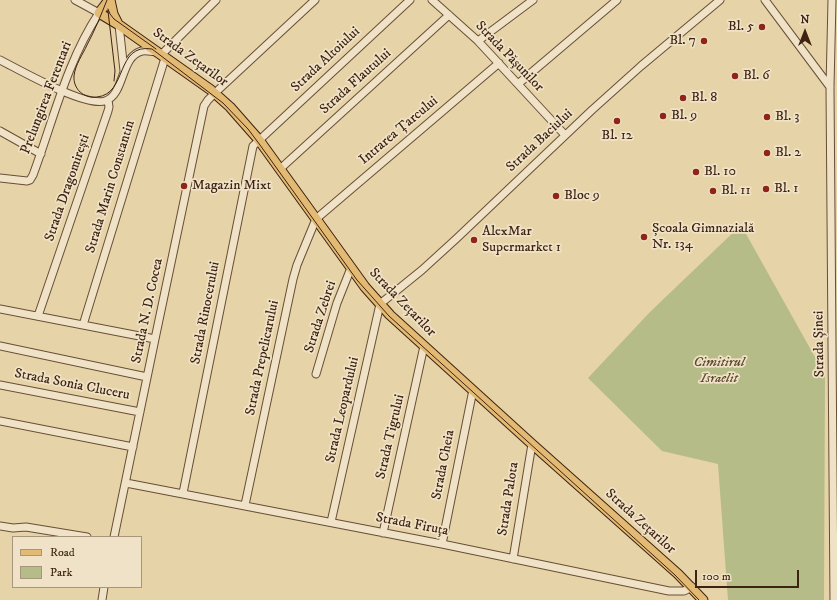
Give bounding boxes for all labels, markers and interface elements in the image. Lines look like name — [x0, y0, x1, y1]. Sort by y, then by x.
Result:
north arrow — [785, 12, 825, 52]
text: N — [800, 13, 810, 27]
street label: Strada Pășunilor — [471, 18, 547, 96]
place label: Bl. 5 — [728, 19, 754, 35]
marker: Bl. 5 — [757, 22, 767, 32]
street label: Strada Altoiului — [288, 24, 364, 96]
street label: Strada Zețarilor — [149, 25, 231, 91]
place label: Bl. 7 — [669, 33, 696, 49]
marker: Bl. 7 — [699, 36, 709, 46]
street label: Prelungirea Ferentari — [18, 39, 76, 157]
street label: Strada Flautului — [317, 46, 395, 118]
place label: Bl. 6 — [743, 68, 770, 84]
marker: Bl. 6 — [730, 71, 740, 81]
place label: Bl. 8 — [691, 90, 717, 106]
street label: Intrarea Țarcului — [356, 93, 442, 169]
marker: Bl. 8 — [678, 93, 688, 103]
street label: Strada Baciului — [503, 106, 577, 176]
place label: Bl. 9 — [671, 108, 697, 124]
place label: Bl. 3 — [775, 109, 800, 125]
marker: Bl. 9 — [658, 111, 668, 121]
marker: Bl. 3 — [762, 112, 772, 122]
marker: Bl. 12 — [612, 116, 622, 126]
street label: Strada Marin Constantin — [83, 119, 139, 255]
place label: Bl. 12 — [601, 128, 633, 144]
street label: Strada Dragomirești — [42, 132, 94, 244]
place label: Bl. 2 — [775, 145, 801, 161]
marker: Bl. 2 — [762, 148, 772, 158]
place label: Bl. 10 — [704, 164, 736, 180]
marker: Bl. 10 — [691, 167, 701, 177]
place label: Magazin Mixt — [192, 178, 271, 194]
marker: Magazin Mixt — [179, 181, 189, 191]
place label: Bl. 1 — [774, 181, 798, 197]
place label: Bl. 11 — [721, 183, 751, 199]
marker: Bl. 1 — [761, 184, 771, 194]
marker: Bl. 11 — [708, 186, 718, 196]
place label: Bloc 9 — [564, 188, 600, 204]
marker: Bloc 9 — [551, 191, 561, 201]
place label: Școala Gimnazială Nr. 134 — [652, 221, 754, 254]
place label: AlexMar Supermarket 1 — [482, 224, 561, 256]
marker: Școala Gimnazială Nr. 134 — [639, 232, 649, 242]
marker: AlexMar Supermarket 1 — [469, 235, 479, 245]
street label: Strada N. D. Cocea — [129, 257, 167, 365]
street label: Strada Rinocerului — [188, 260, 224, 366]
street label: Strada Zețarilor — [365, 265, 439, 341]
street label: Strada Zebrei — [301, 279, 341, 355]
street label: Strada Prepelicarului — [243, 299, 283, 417]
street label: Strada Șinei — [811, 311, 829, 377]
street label: Strada Leopardului — [323, 355, 363, 465]
park label: Cimitirul Israelit — [693, 355, 745, 388]
street label: Strada Sonia Cluceru — [13, 366, 131, 404]
street label: Strada Tigrului — [373, 393, 409, 481]
street label: Strada Cheia — [429, 429, 459, 501]
street label: Strada Palota — [495, 461, 523, 537]
street label: Strada Zețarilor — [601, 486, 679, 558]
street label: Strada Firuța — [374, 510, 450, 540]
legend — [12, 536, 142, 588]
text: Road — [50, 545, 75, 560]
scale bar — [697, 562, 801, 588]
text: Park — [50, 565, 72, 580]
text: 100 m — [702, 569, 731, 584]

